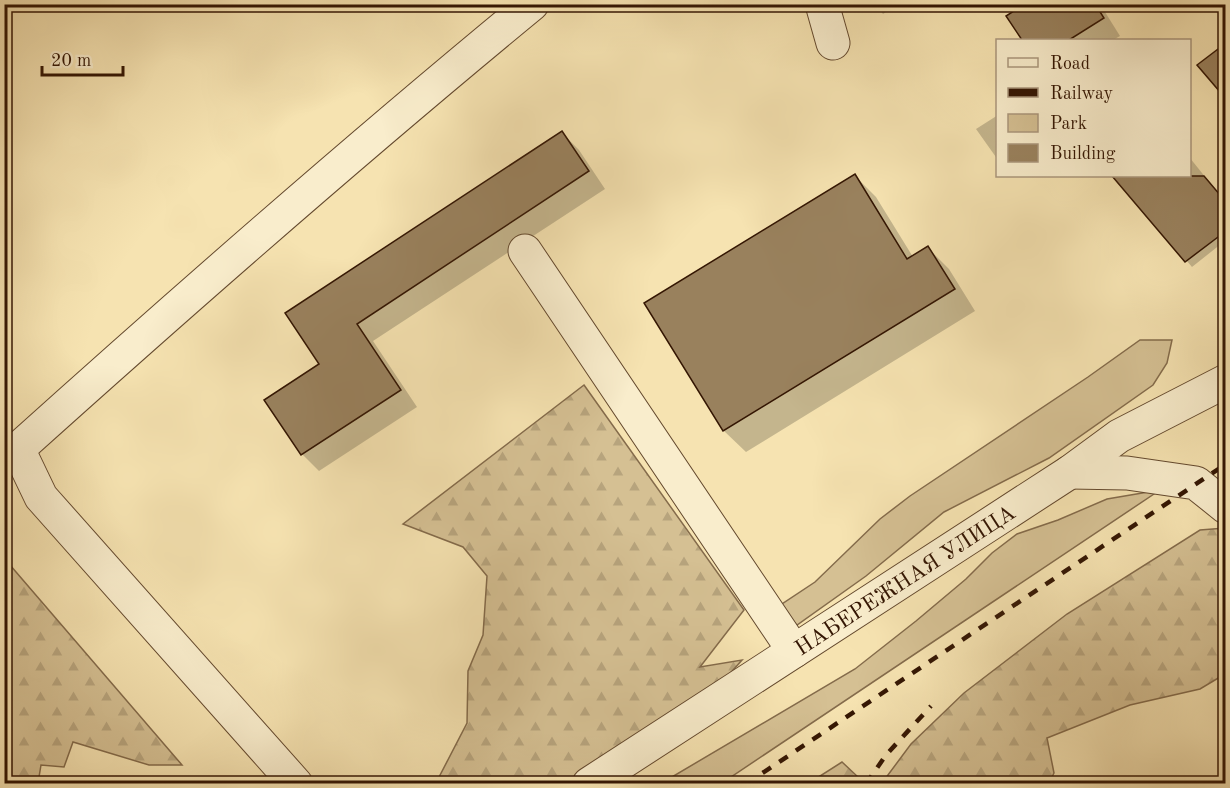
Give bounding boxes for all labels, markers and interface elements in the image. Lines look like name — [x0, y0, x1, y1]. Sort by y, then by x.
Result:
scale bar — [42, 39, 123, 77]
legend — [996, 39, 1191, 177]
text: 20 m — [51, 52, 91, 70]
text: Road — [1050, 55, 1090, 73]
text: Railway — [1050, 85, 1113, 103]
text: Park — [1050, 115, 1087, 133]
text: Building — [1050, 145, 1116, 163]
street label: НАБЕРЕЖНАЯ УЛИЦА — [791, 502, 1020, 660]

